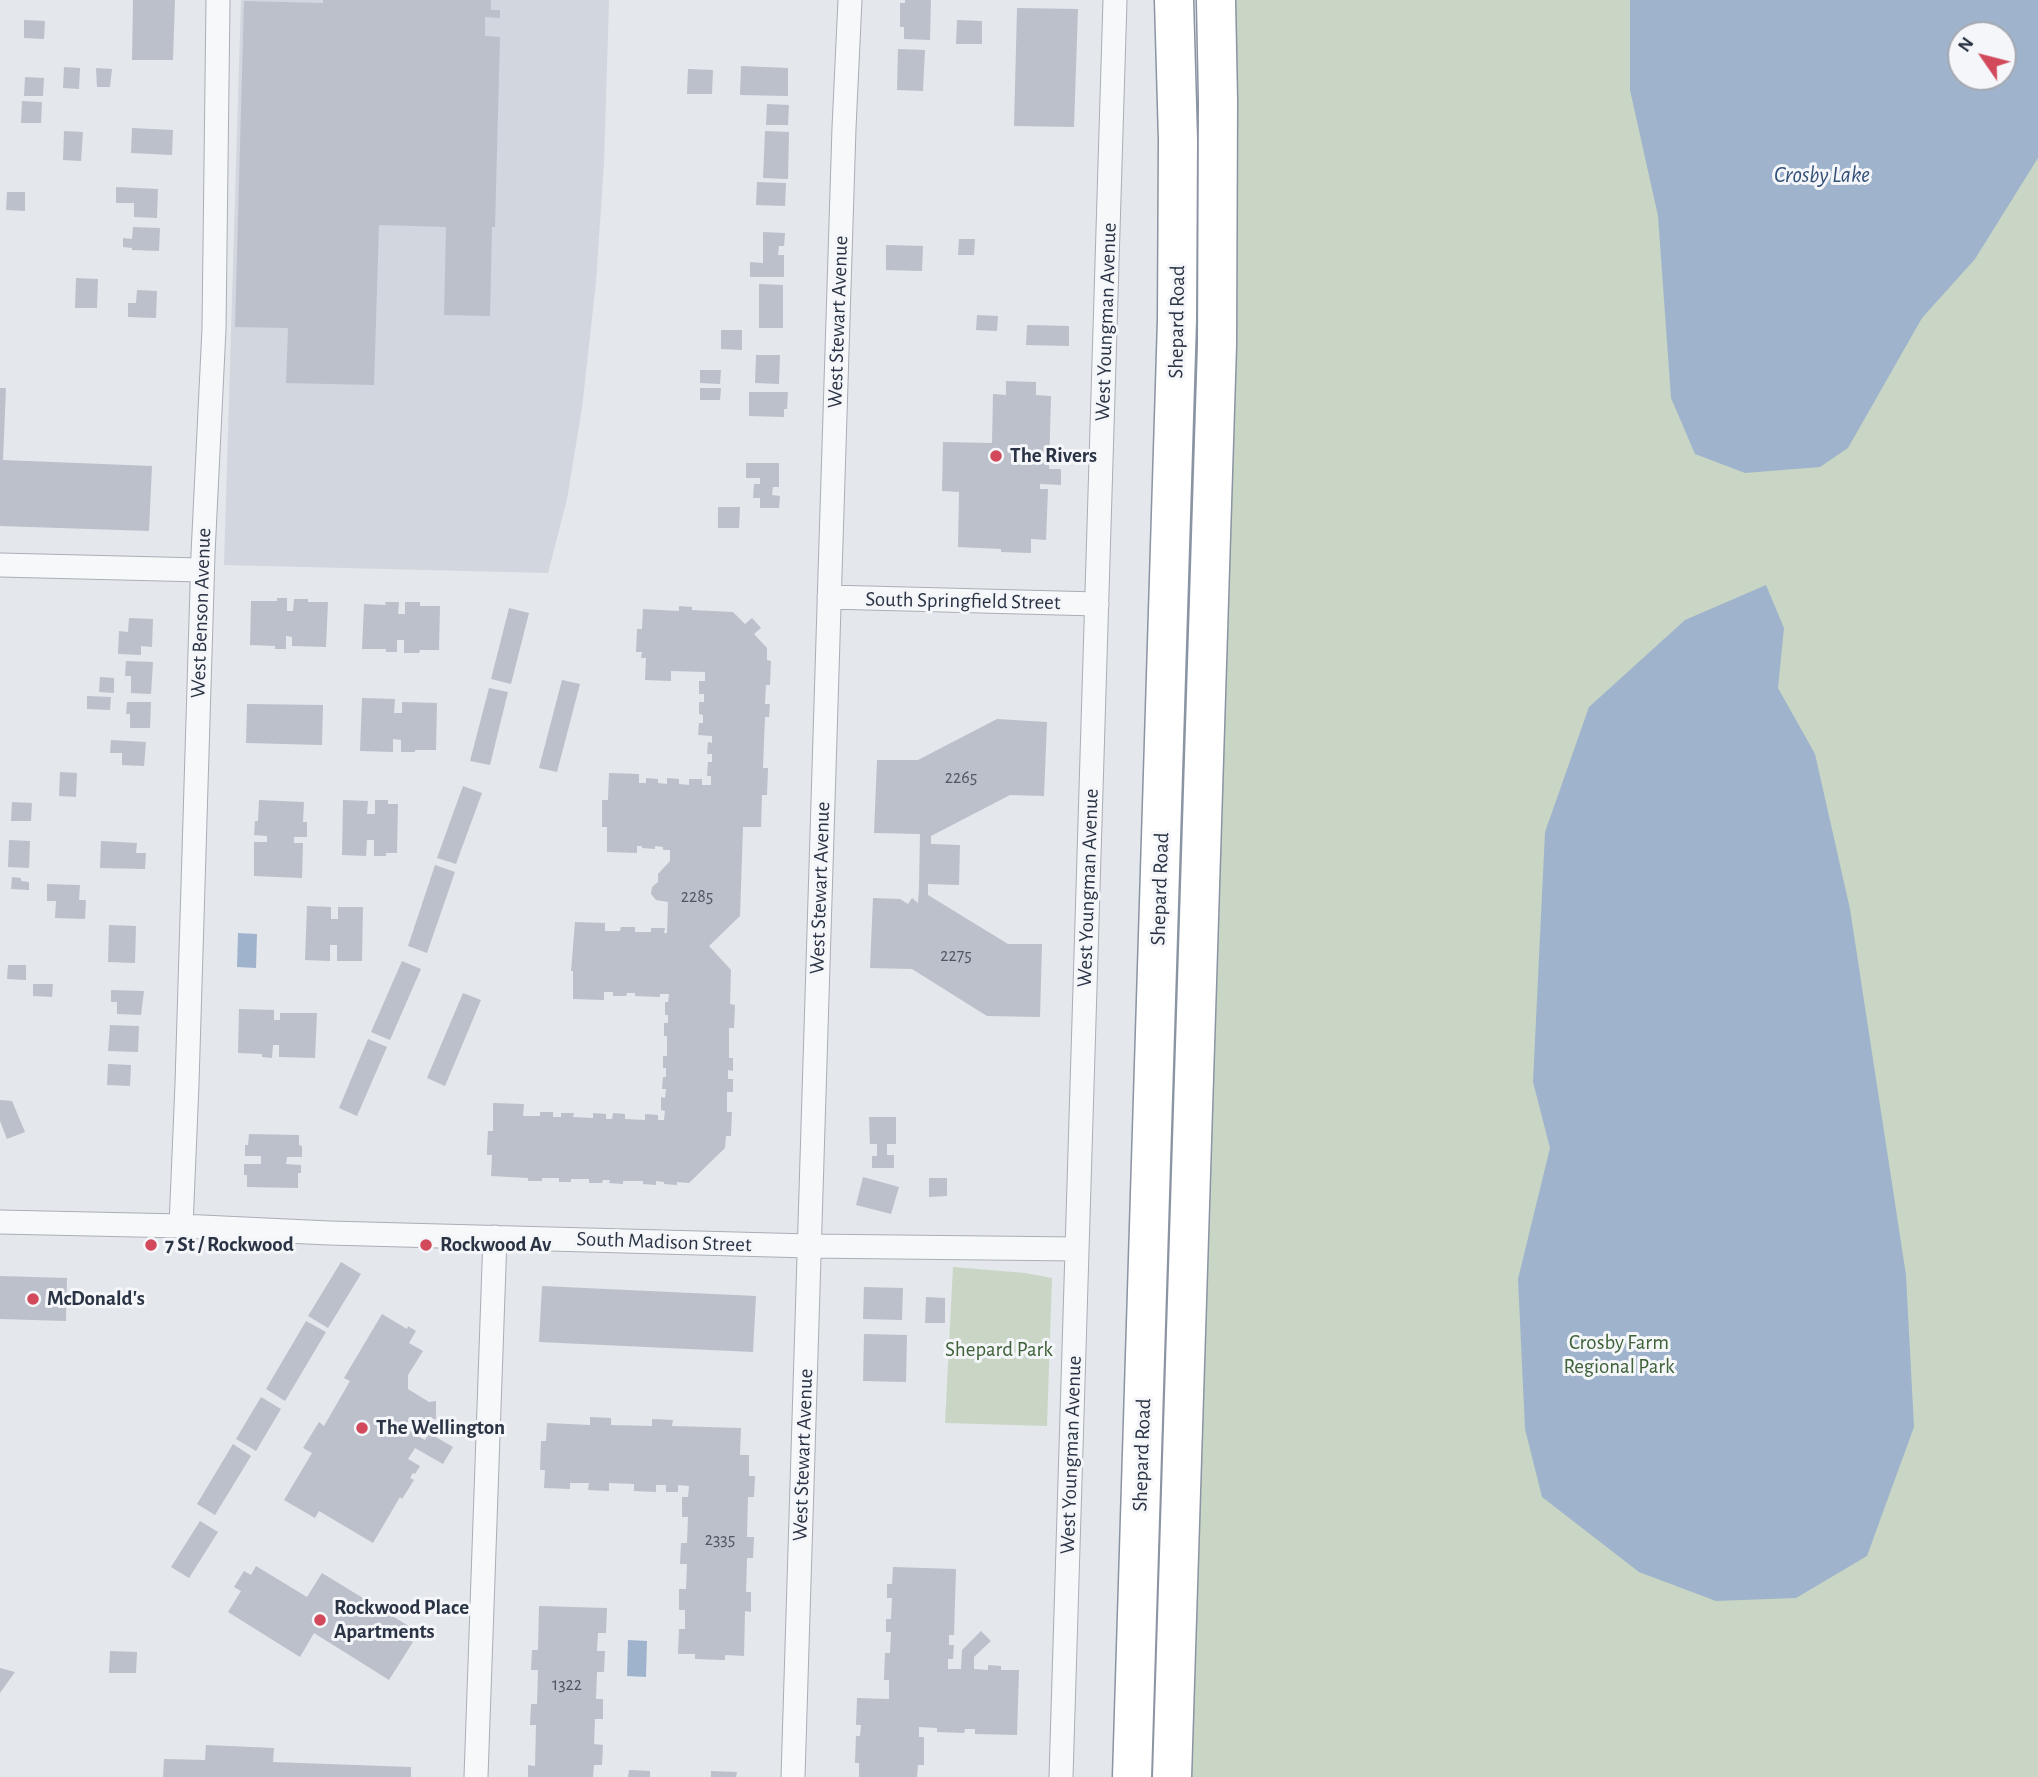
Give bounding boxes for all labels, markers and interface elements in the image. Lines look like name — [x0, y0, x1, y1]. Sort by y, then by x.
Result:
north arrow — [1947, 21, 2017, 91]
text: N — [1954, 34, 1978, 56]
water label: Crosby Lake — [1774, 161, 1870, 189]
street label: West Youngman Avenue — [1090, 222, 1122, 422]
street label: West Stewart Avenue — [822, 235, 854, 409]
street label: Shepard Road — [1163, 265, 1191, 379]
place label: The Rivers — [1010, 443, 1097, 469]
marker: The Rivers — [988, 448, 1004, 464]
street label: West Benson Avenue — [185, 527, 217, 699]
street label: South Springfield Street — [865, 587, 1061, 615]
house number: 2265 — [945, 767, 977, 789]
street label: West Youngman Avenue — [1072, 788, 1104, 988]
street label: West Stewart Avenue — [804, 801, 836, 975]
street label: Shepard Road — [1145, 832, 1175, 946]
house number: 2285 — [681, 886, 713, 908]
house number: 2275 — [940, 945, 972, 967]
street label: South Madison Street — [576, 1226, 752, 1258]
place label: 7 St / Rockwood — [165, 1232, 294, 1258]
place label: Rockwood Av — [440, 1232, 551, 1258]
marker: 7 St / Rockwood — [143, 1237, 159, 1253]
marker: Rockwood Av — [418, 1237, 434, 1253]
place label: McDonald's — [47, 1286, 145, 1312]
marker: McDonald's — [25, 1291, 41, 1307]
park label: Crosby Farm Regional Park — [1563, 1330, 1675, 1380]
park label: Shepard Park — [945, 1337, 1053, 1363]
street label: West Youngman Avenue — [1055, 1355, 1087, 1555]
street label: West Stewart Avenue — [787, 1368, 819, 1542]
street label: Shepard Road — [1127, 1398, 1157, 1512]
place label: The Wellington — [376, 1415, 505, 1441]
marker: The Wellington — [354, 1420, 370, 1436]
house number: 2335 — [705, 1529, 735, 1551]
place label: Rockwood Place Apartments — [334, 1595, 469, 1645]
marker: Rockwood Place Apartments — [312, 1612, 328, 1628]
house number: 1322 — [552, 1674, 582, 1696]

